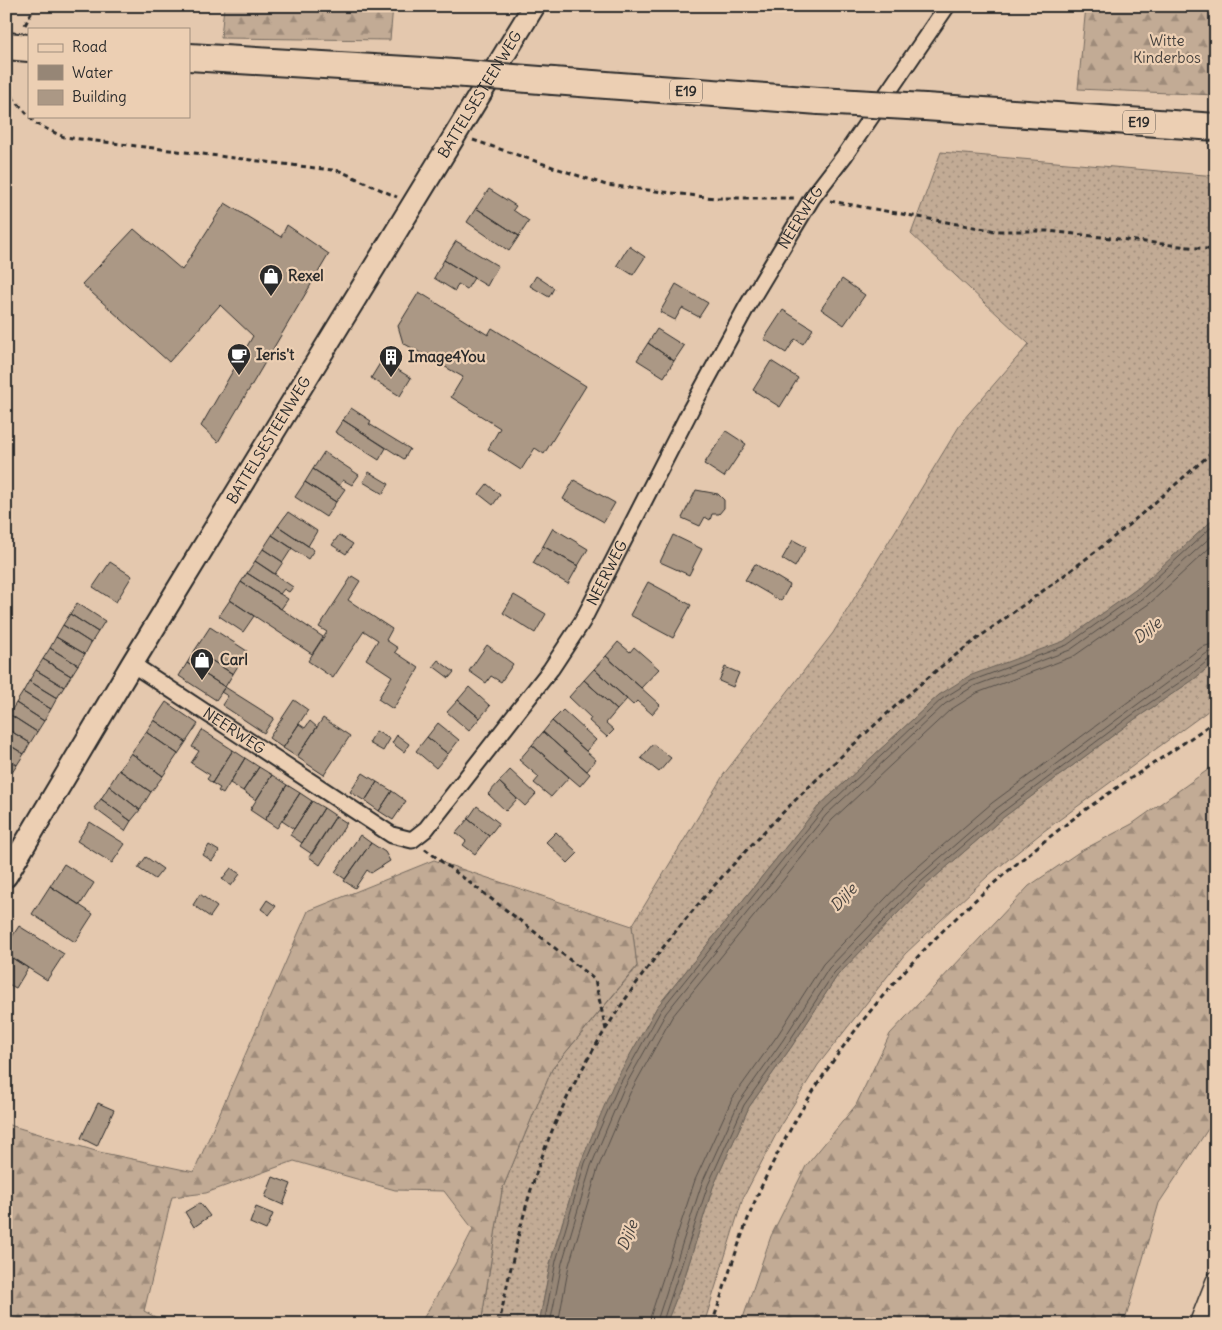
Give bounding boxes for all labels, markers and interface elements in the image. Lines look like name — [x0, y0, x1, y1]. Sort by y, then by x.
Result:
street label: BATTELSESTEENWEG — [433, 27, 526, 161]
legend — [28, 28, 190, 118]
park label: Witte Kinderbos — [1133, 31, 1201, 67]
text: Road — [72, 37, 107, 56]
text: Water — [72, 63, 113, 82]
road number: E19 — [670, 80, 702, 102]
text: Building — [72, 87, 127, 106]
road number: E19 — [1123, 110, 1155, 134]
street label: NEERWEG — [774, 182, 827, 252]
shop icon: Rexel — [258, 263, 284, 297]
place label: Rexel — [288, 266, 324, 285]
cafe icon: Ieris't — [226, 342, 252, 376]
building icon: Image4You — [378, 344, 404, 378]
place label: Ieris't — [256, 345, 295, 364]
place label: Image4You — [408, 347, 486, 367]
street label: BATTELSESTEENWEG — [222, 373, 315, 507]
street label: NEERWEG — [582, 537, 631, 609]
water label: Dijle — [1129, 612, 1166, 647]
shop icon: Carl — [189, 647, 215, 681]
place label: Carl — [220, 650, 248, 669]
street label: NEERWEG — [200, 703, 269, 758]
water label: Dijle — [825, 878, 862, 915]
water label: Dijle — [612, 1216, 642, 1253]

